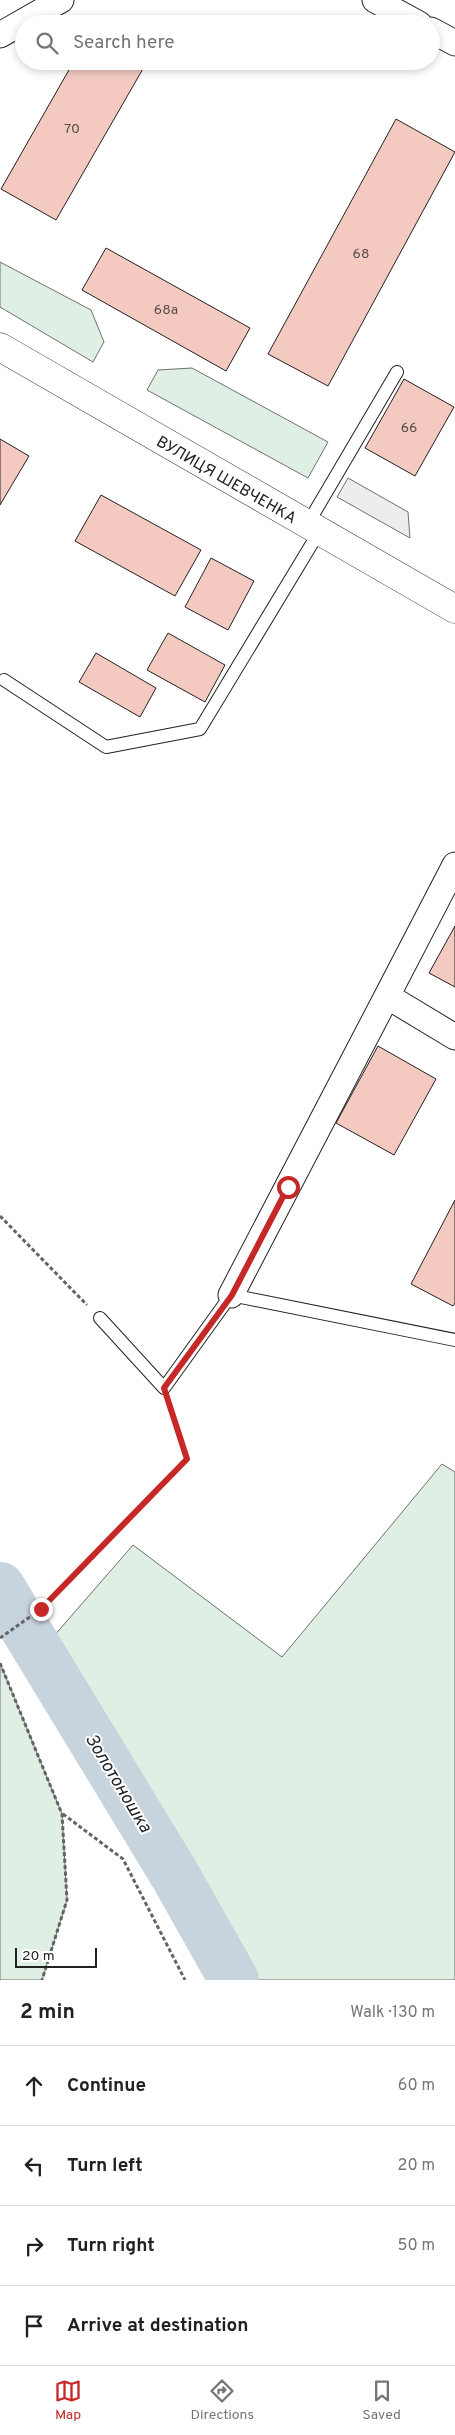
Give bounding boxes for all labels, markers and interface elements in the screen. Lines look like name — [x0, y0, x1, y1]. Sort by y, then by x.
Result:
search box — [15, 15, 440, 70]
icon: search — [33, 29, 61, 57]
text: Search here — [73, 31, 175, 55]
house number: 70 — [64, 121, 80, 138]
house number: 68 — [353, 246, 369, 263]
house number: 68а — [154, 302, 178, 319]
house number: 66 — [401, 420, 417, 437]
street label: ВУЛИЦЯ ШЕВЧЕНКА — [152, 432, 300, 529]
route start — [277, 1176, 300, 1199]
route end — [30, 1598, 53, 1621]
water label: Золотоношка — [79, 1730, 157, 1838]
scale bar — [15, 1945, 98, 1968]
text: 20 m — [22, 1948, 55, 1965]
text: 2 min — [20, 1999, 75, 2026]
text: Walk · 130 m — [350, 2003, 435, 2023]
icon: ahead — [20, 2072, 48, 2100]
text: Continue — [67, 2074, 146, 2098]
text: 60 m — [398, 2076, 435, 2096]
icon: left — [20, 2152, 48, 2180]
text: Turn left — [67, 2154, 143, 2178]
text: 20 m — [398, 2156, 435, 2176]
icon: right — [20, 2232, 48, 2260]
text: Turn right — [67, 2234, 155, 2258]
text: 50 m — [398, 2236, 435, 2256]
icon: arrive — [20, 2312, 48, 2340]
text: Arrive at destination — [67, 2314, 248, 2338]
tab: Map — [54, 2377, 82, 2424]
tab: Directions — [190, 2377, 254, 2424]
tab: Saved — [362, 2377, 401, 2424]

